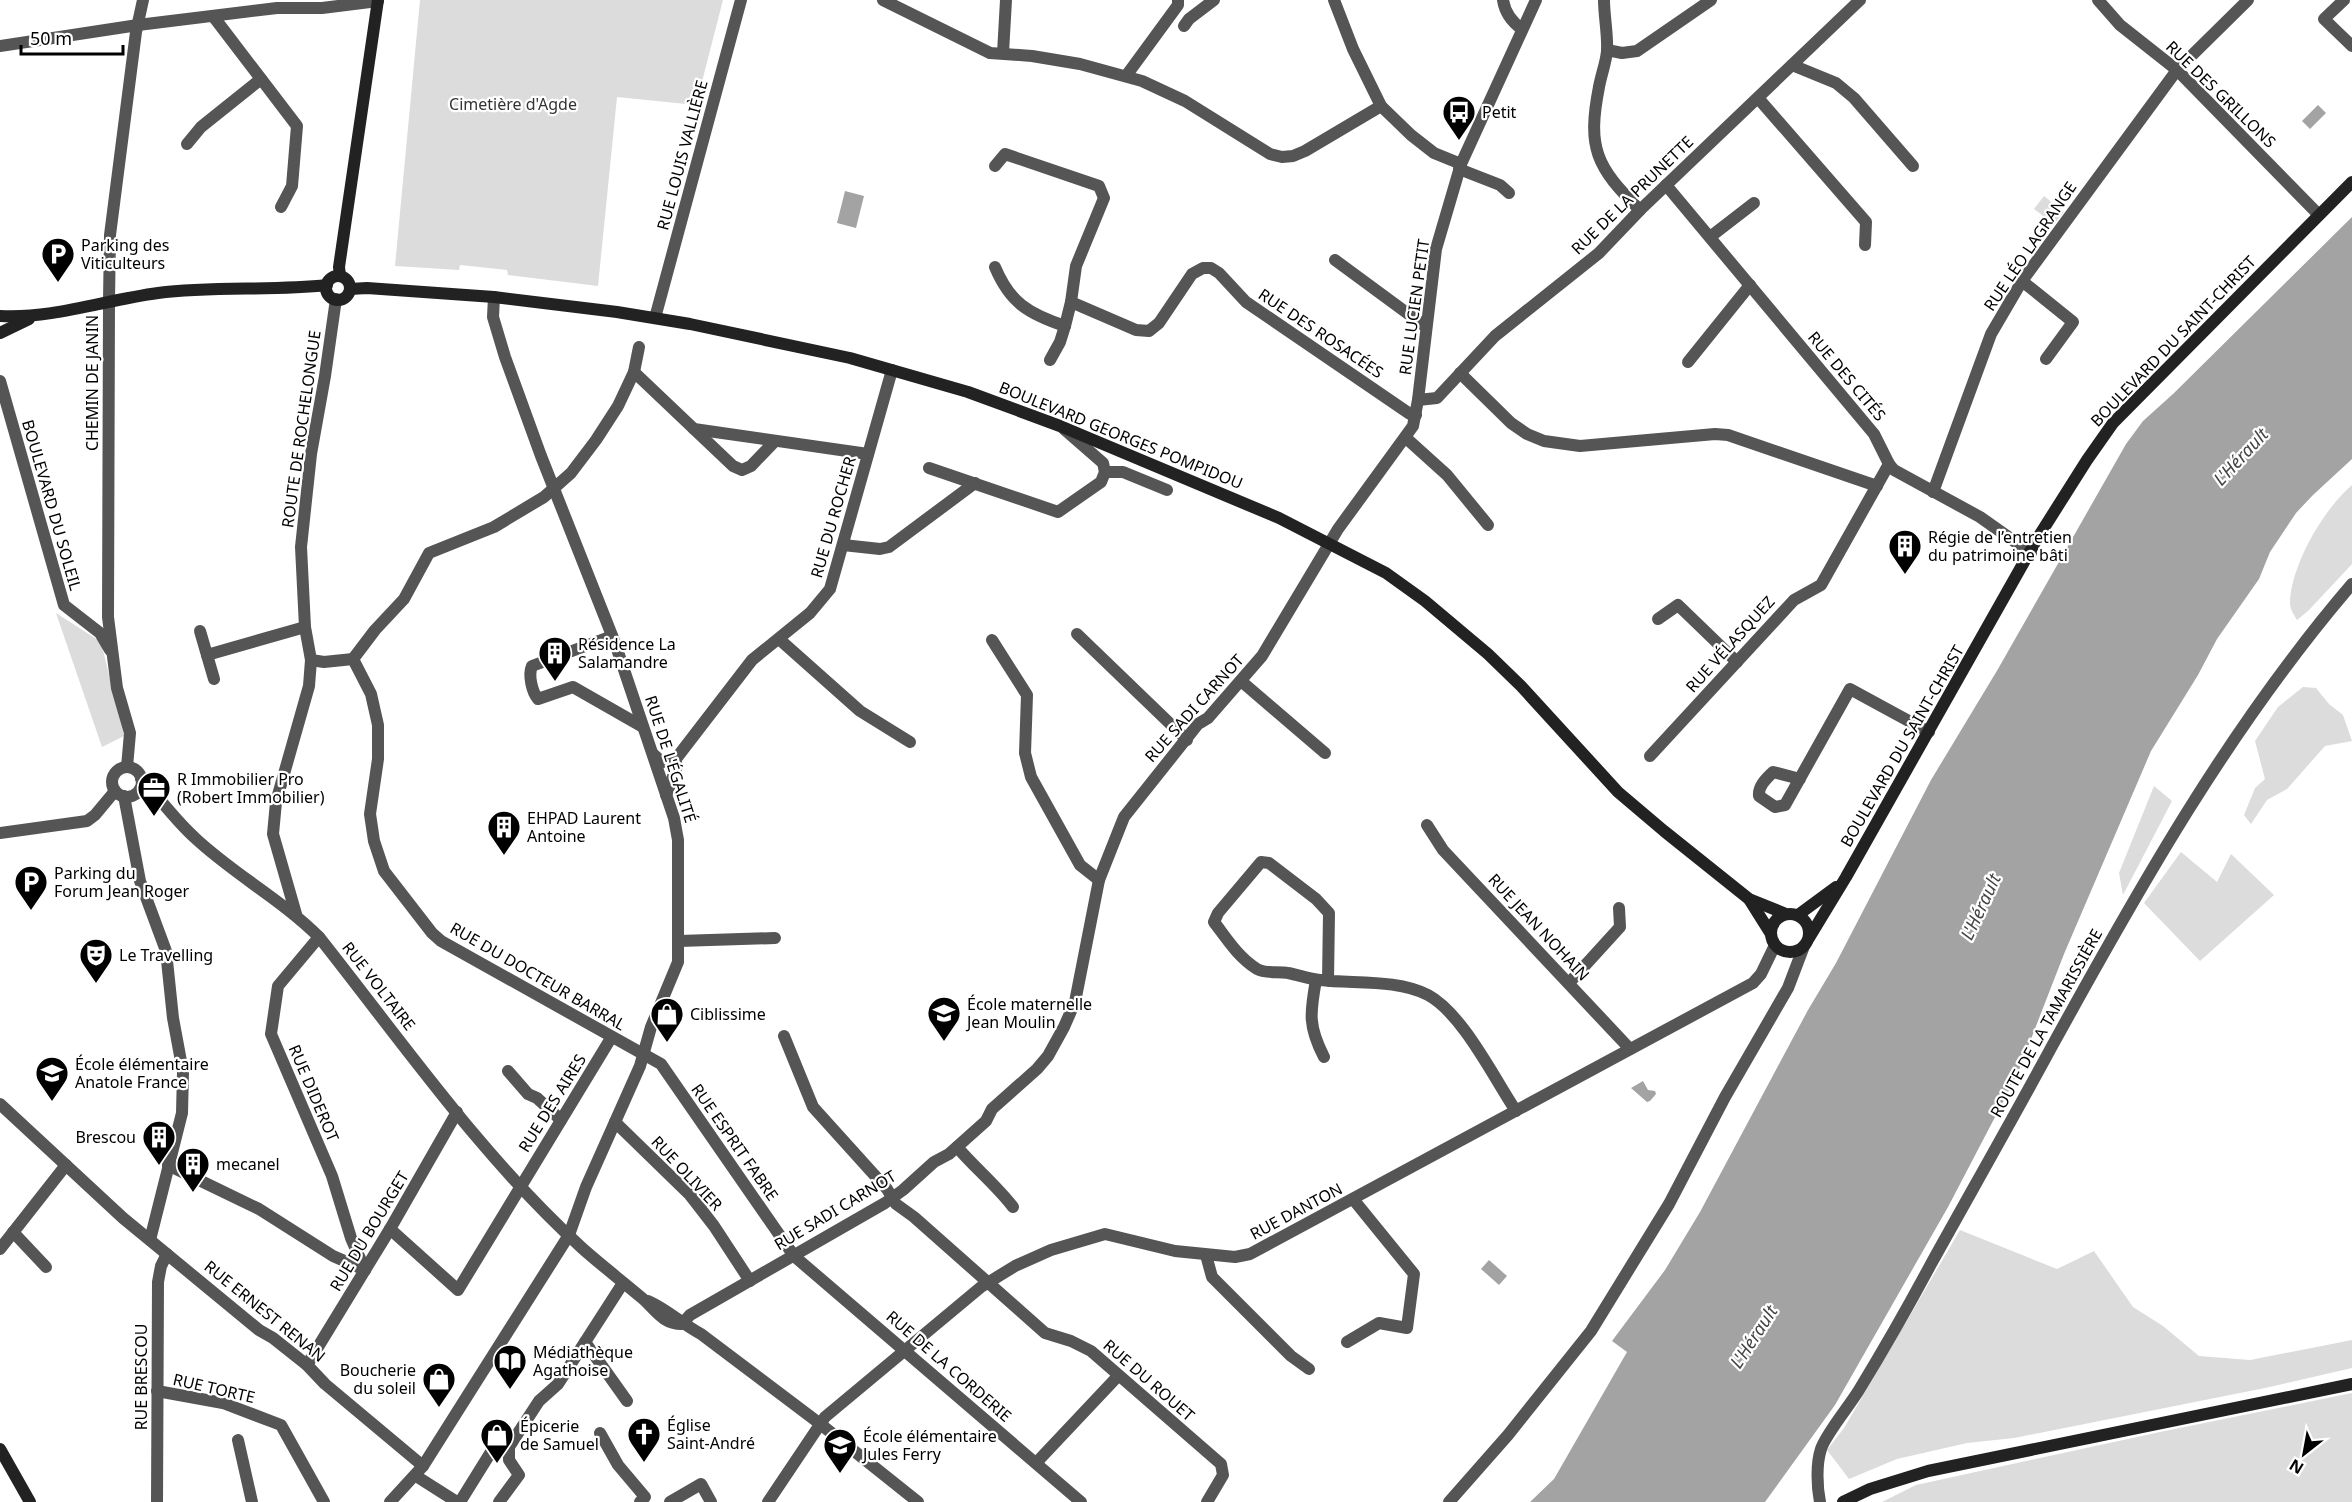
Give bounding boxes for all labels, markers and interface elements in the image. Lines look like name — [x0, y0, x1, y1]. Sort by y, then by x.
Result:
scale bar — [21, 18, 123, 56]
text: 50 m — [30, 26, 72, 50]
street label: RUE DES GRILLONS — [2161, 36, 2281, 152]
street label: RUE LOUIS VALLIÈRE — [651, 78, 713, 232]
park label: Cimetière d'Agde — [449, 93, 577, 115]
bus stop icon: Petit — [1441, 94, 1477, 141]
place label: Petit — [1482, 101, 1517, 123]
street label: RUE DE LA PRUNETTE — [1566, 131, 1698, 259]
street label: RUE LÉO LAGRANGE — [1979, 177, 2081, 315]
place label: Parking des Viticulteurs — [81, 234, 169, 274]
parking icon: Parking des Viticulteurs — [40, 236, 76, 283]
street label: RUE LUCIEN PETIT — [1394, 237, 1434, 376]
street label: BOULEVARD DU SAINT-CHRIST — [2085, 251, 2261, 431]
street label: RUE DES ROSACÉES — [1254, 283, 1388, 383]
street label: CHEMIN DE JANIN — [81, 315, 103, 451]
street label: RUE DES CITÉS — [1803, 327, 1891, 425]
street label: ROUTE DE ROCHELONGUE — [276, 329, 326, 529]
street label: BOULEVARD GEORGES POMPIDOU — [996, 376, 1246, 494]
street label: BOULEVARD DU SOLEIL — [17, 417, 87, 593]
water label: L'Hérault — [2207, 422, 2274, 490]
street label: RUE DU ROCHER — [805, 454, 861, 580]
place label: Régie de l’entretien du patrimoine bâti — [1928, 526, 2072, 566]
building icon: Régie de l’entretien du patrimoine bâti — [1887, 528, 1923, 575]
street label: RUE VÉLASQUEZ — [1681, 591, 1779, 697]
place label: Résidence La Salamandre — [578, 633, 676, 673]
building icon: Résidence La Salamandre — [537, 635, 573, 682]
street label: BOULEVARD DU SAINT-CHRIST — [1835, 641, 1969, 851]
street label: RUE SADI CARNOT — [1140, 649, 1249, 767]
street label: RUE DE L'ÉGALITÉ — [640, 693, 702, 825]
place label: R Immobilier Pro (Robert Immobilier) — [177, 768, 325, 808]
office icon: R Immobilier Pro (Robert Immobilier) — [136, 770, 172, 817]
place label: EHPAD Laurent Antoine — [527, 807, 641, 847]
building icon: EHPAD Laurent Antoine — [486, 809, 522, 856]
place label: Parking du Forum Jean Roger — [54, 862, 190, 902]
parking icon: Parking du Forum Jean Roger — [13, 864, 49, 911]
street label: RUE JEAN NOHAIN — [1484, 869, 1594, 985]
water label: L'Hérault — [1954, 869, 2006, 944]
street label: RUE DU DOCTEUR BARRAL — [446, 917, 630, 1035]
street label: ROUTE DE LA TAMARISSIÈRE — [1985, 925, 2107, 1121]
theatre icon: Le Travelling — [78, 937, 114, 984]
street label: RUE VOLTAIRE — [337, 937, 421, 1035]
place label: Le Travelling — [119, 944, 213, 966]
place label: École maternelle Jean Moulin — [965, 993, 1092, 1033]
school or university icon: École maternelle Jean Moulin — [926, 995, 962, 1042]
shop icon: Ciblissime — [649, 996, 685, 1043]
place label: Ciblissime — [690, 1003, 766, 1025]
street label: RUE DIDEROT — [284, 1041, 344, 1145]
street label: RUE DES AIRES — [513, 1050, 591, 1156]
place label: École élémentaire Anatole France — [75, 1053, 209, 1093]
school or university icon: École élémentaire Anatole France — [34, 1055, 70, 1102]
street label: RUE ESPRIT FABRE — [686, 1079, 784, 1205]
building icon: Brescou — [141, 1119, 177, 1166]
place label: Brescou — [75, 1126, 136, 1148]
street label: RUE OLIVIER — [647, 1131, 727, 1215]
building icon: mecanel — [175, 1146, 211, 1193]
place label: mecanel — [216, 1153, 280, 1175]
street label: RUE SADI CARNOT — [770, 1165, 900, 1255]
street label: RUE DU BOURGET — [324, 1167, 414, 1295]
street label: RUE DANTON — [1246, 1177, 1346, 1245]
street label: RUE ERNEST RENAN — [200, 1255, 330, 1367]
water label: L'Hérault — [1724, 1300, 1783, 1373]
street label: RUE DE LA CORDERIE — [882, 1305, 1016, 1427]
street label: RUE BRESCOU — [130, 1324, 152, 1430]
street label: RUE DU ROUET — [1099, 1334, 1199, 1426]
place label: Médiathèque Agathoise — [533, 1341, 633, 1381]
library icon: Médiathèque Agathoise — [492, 1343, 528, 1390]
place label: Boucherie du soleil — [340, 1359, 416, 1399]
shop icon: Boucherie du soleil — [421, 1361, 457, 1408]
street label: RUE TORTE — [171, 1368, 257, 1408]
place label: Église Saint-André — [667, 1414, 755, 1454]
place label: Épicerie de Samuel — [520, 1415, 599, 1455]
church icon: Église Saint-André — [626, 1416, 662, 1463]
shop icon: Épicerie de Samuel — [479, 1417, 515, 1464]
north arrow — [2274, 1424, 2334, 1484]
place label: École élémentaire Jules Ferry — [861, 1425, 997, 1465]
school or university icon: École élémentaire Jules Ferry — [822, 1427, 858, 1474]
text: N — [2285, 1454, 2308, 1480]

